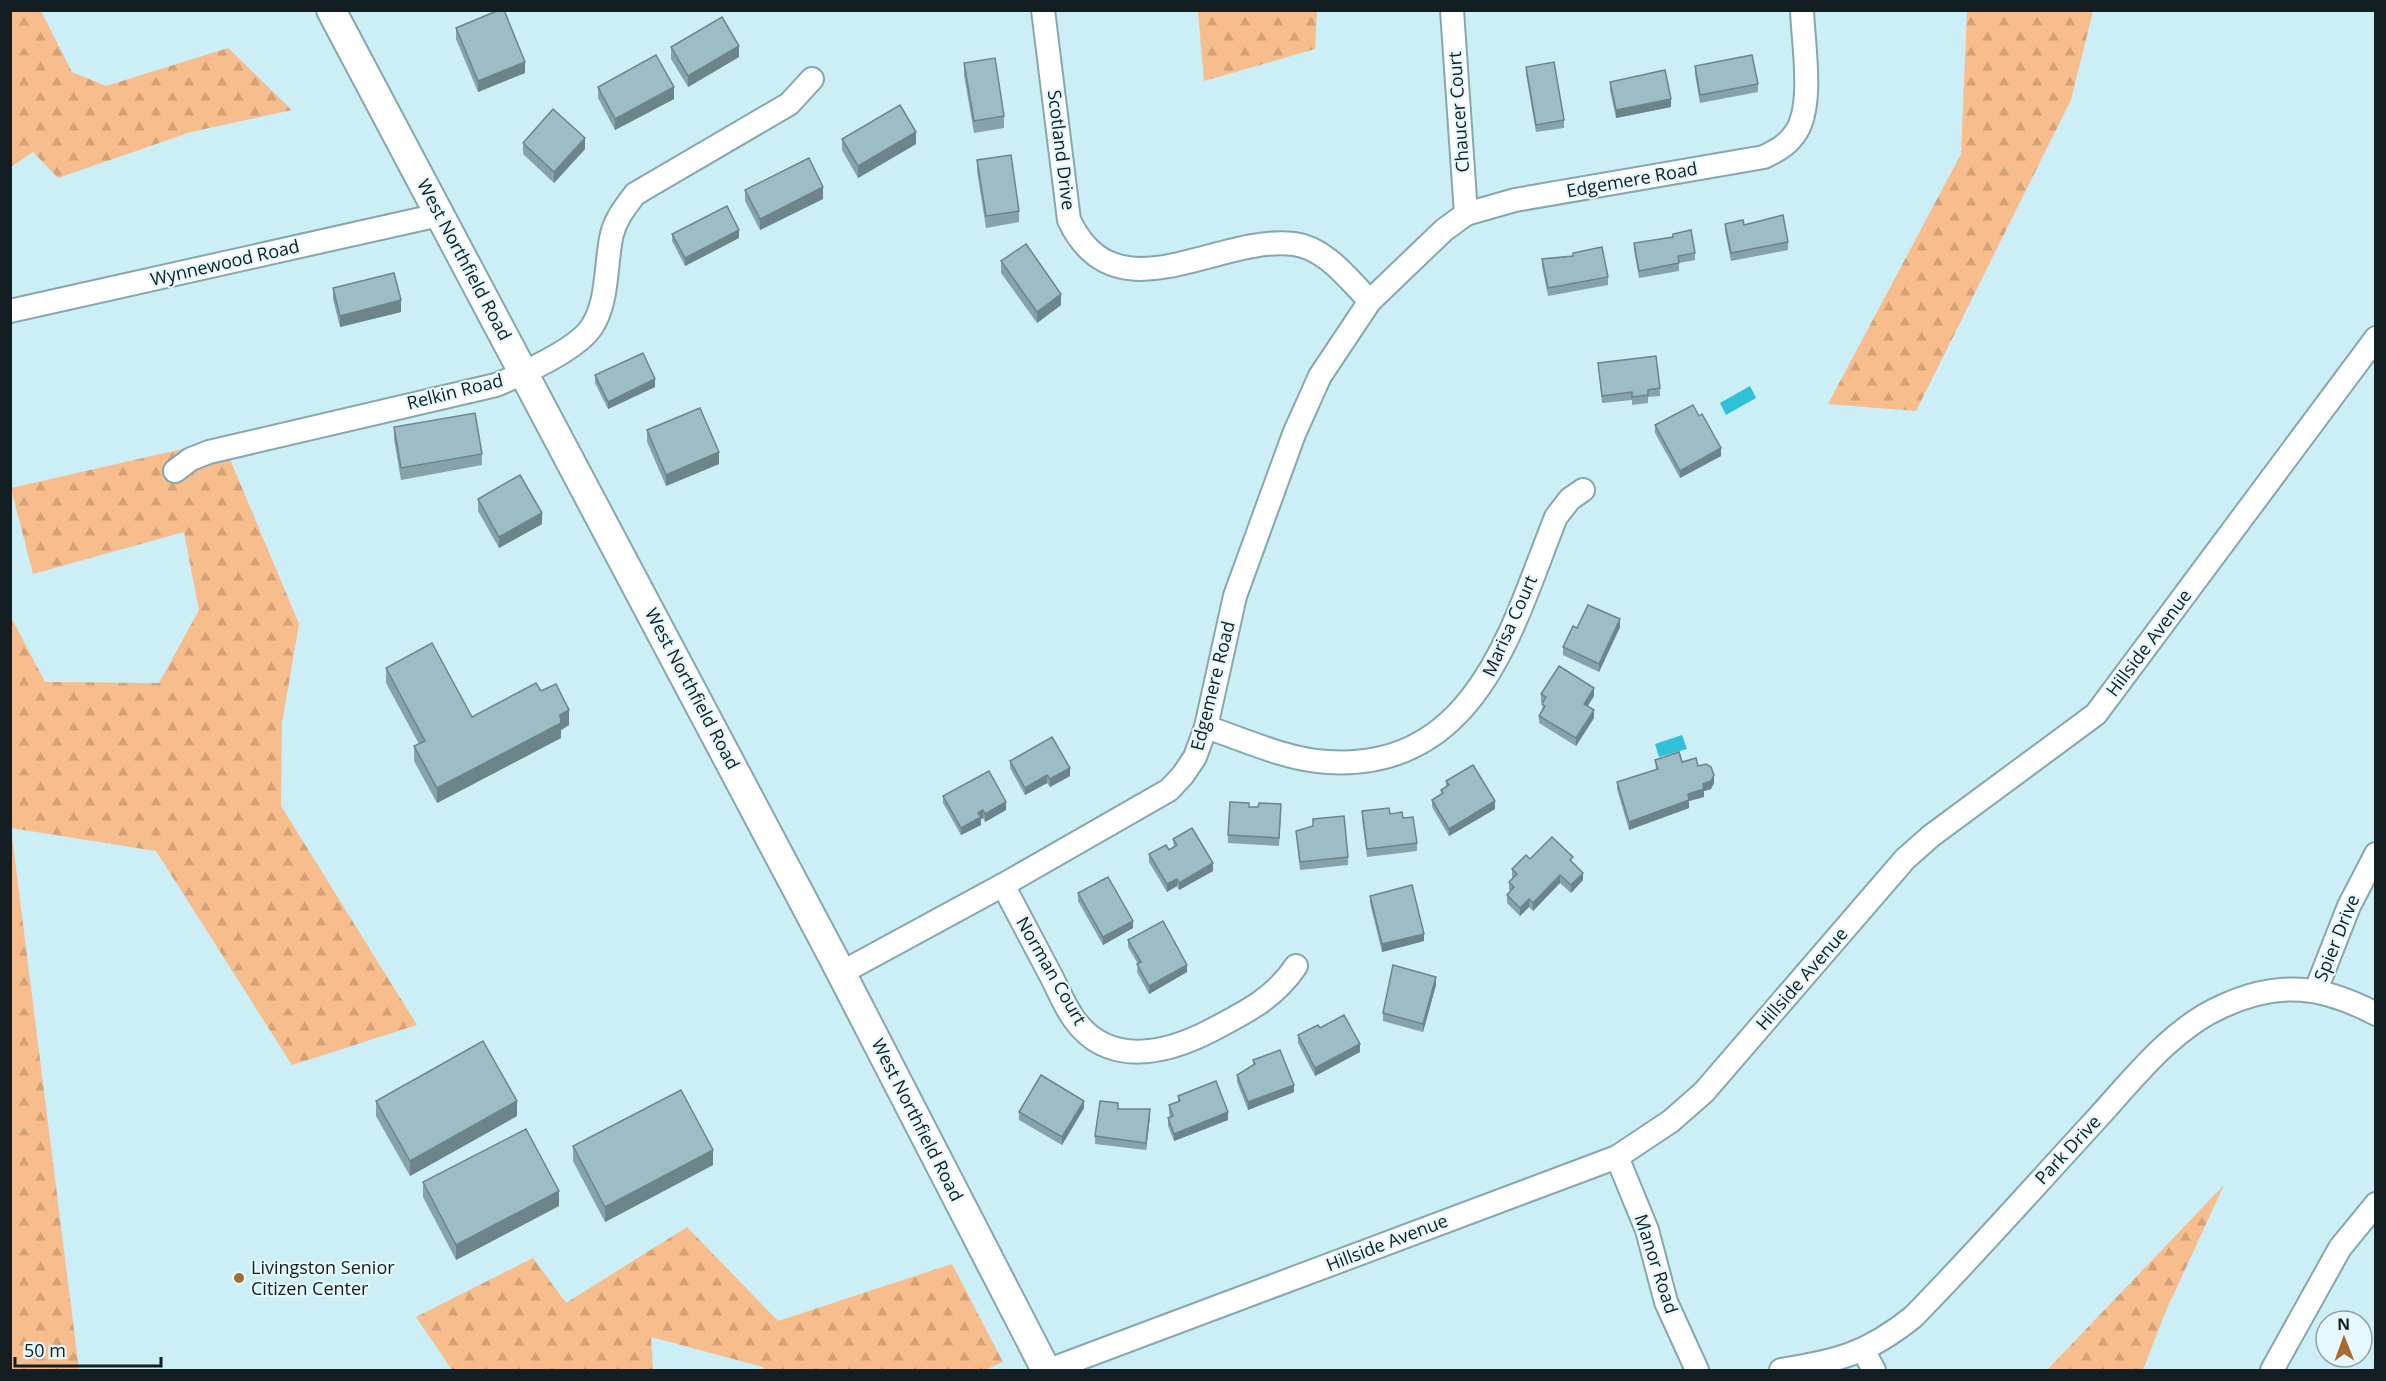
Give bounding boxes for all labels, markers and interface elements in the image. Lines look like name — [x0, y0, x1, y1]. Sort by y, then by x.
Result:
street label: Chaucer Court — [1442, 51, 1474, 173]
street label: Scotland Drive — [1043, 88, 1081, 211]
street label: Edgemere Road — [1564, 156, 1699, 202]
street label: West Northfield Road — [412, 175, 518, 344]
street label: Wynnewood Road — [148, 233, 302, 291]
street label: Relkin Road — [404, 367, 505, 415]
street label: Marisa Court — [1476, 571, 1542, 680]
street label: Hillside Avenue — [2100, 584, 2196, 701]
street label: West Northfield Road — [640, 604, 746, 773]
street label: Edgemere Road — [1184, 618, 1240, 753]
street label: Spier Drive — [2308, 891, 2364, 985]
street label: Norman Court — [1011, 912, 1093, 1029]
street label: Hillside Avenue — [1750, 922, 1852, 1035]
street label: West Northfield Road — [866, 1034, 969, 1205]
street label: Park Drive — [2029, 1110, 2106, 1189]
street label: Hillside Avenue — [1322, 1208, 1451, 1276]
street label: Manor Road — [1630, 1211, 1684, 1316]
place label: Livingston Senior Citizen Center — [251, 1255, 395, 1300]
marker: Livingston Senior Citizen Center — [232, 1271, 246, 1285]
north arrow — [2314, 1309, 2374, 1369]
text: N — [2337, 1313, 2350, 1335]
scale bar — [15, 1330, 160, 1368]
text: 50 m — [24, 1338, 66, 1362]

